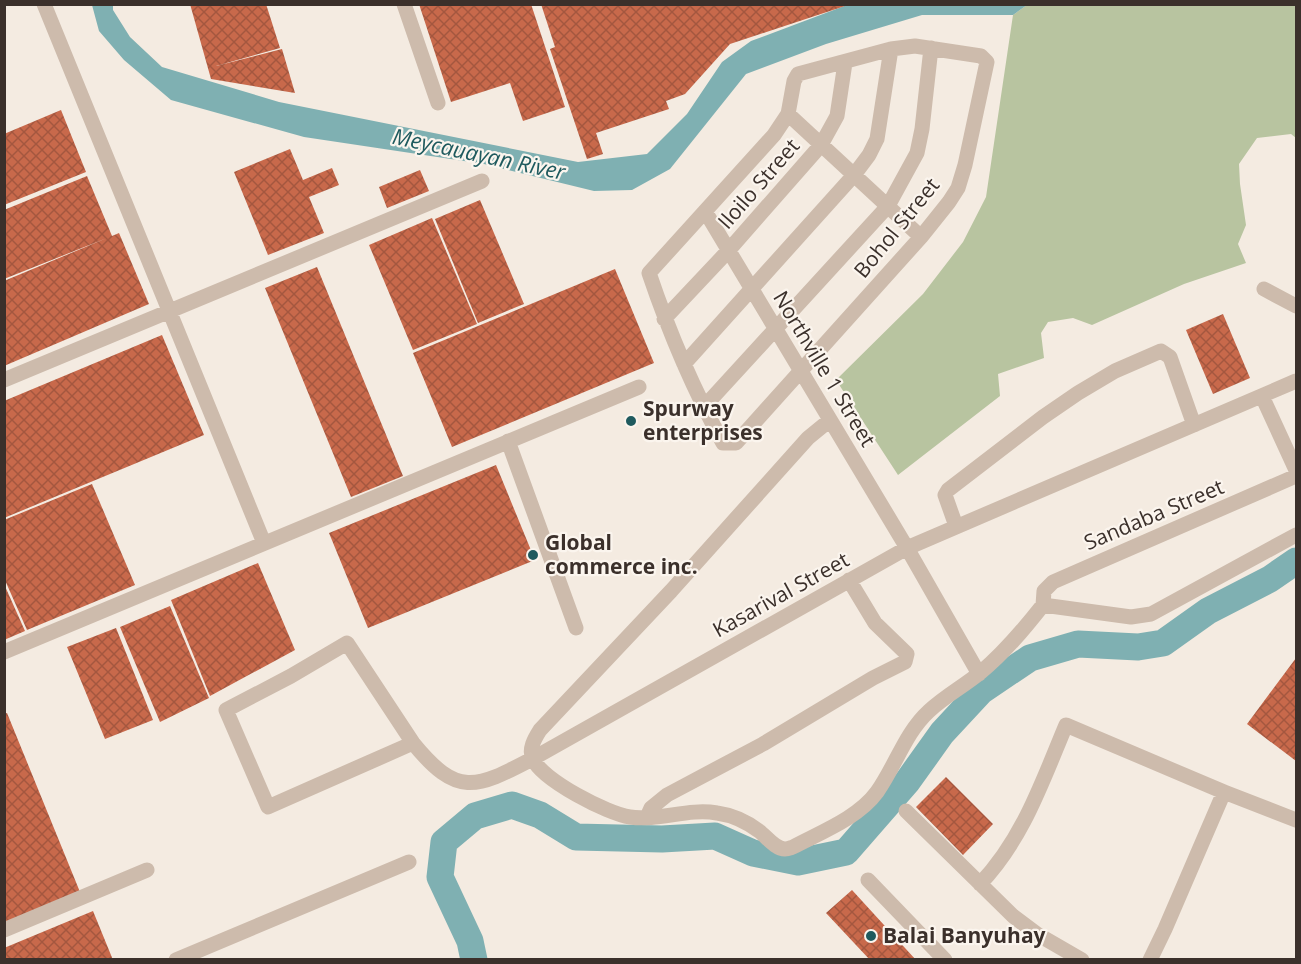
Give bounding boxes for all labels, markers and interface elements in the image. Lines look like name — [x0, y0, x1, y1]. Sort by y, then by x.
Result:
water label: Meycauayan River — [390, 120, 570, 186]
street label: Iloilo Street — [711, 132, 805, 234]
street label: Bohol Street — [847, 171, 945, 283]
street label: Northville 1 Street — [767, 285, 882, 452]
place label: Spurway enterprises — [643, 394, 763, 446]
marker: Spurway enterprises — [624, 414, 638, 428]
street label: Sandaba Street — [1079, 472, 1228, 556]
place label: Global commerce inc. — [545, 528, 698, 580]
street label: Kasarival Street — [707, 545, 854, 643]
marker: Global commerce inc. — [526, 548, 540, 562]
place label: Balai Banyuhay — [883, 921, 1046, 949]
marker: Balai Banyuhay — [864, 929, 878, 943]

